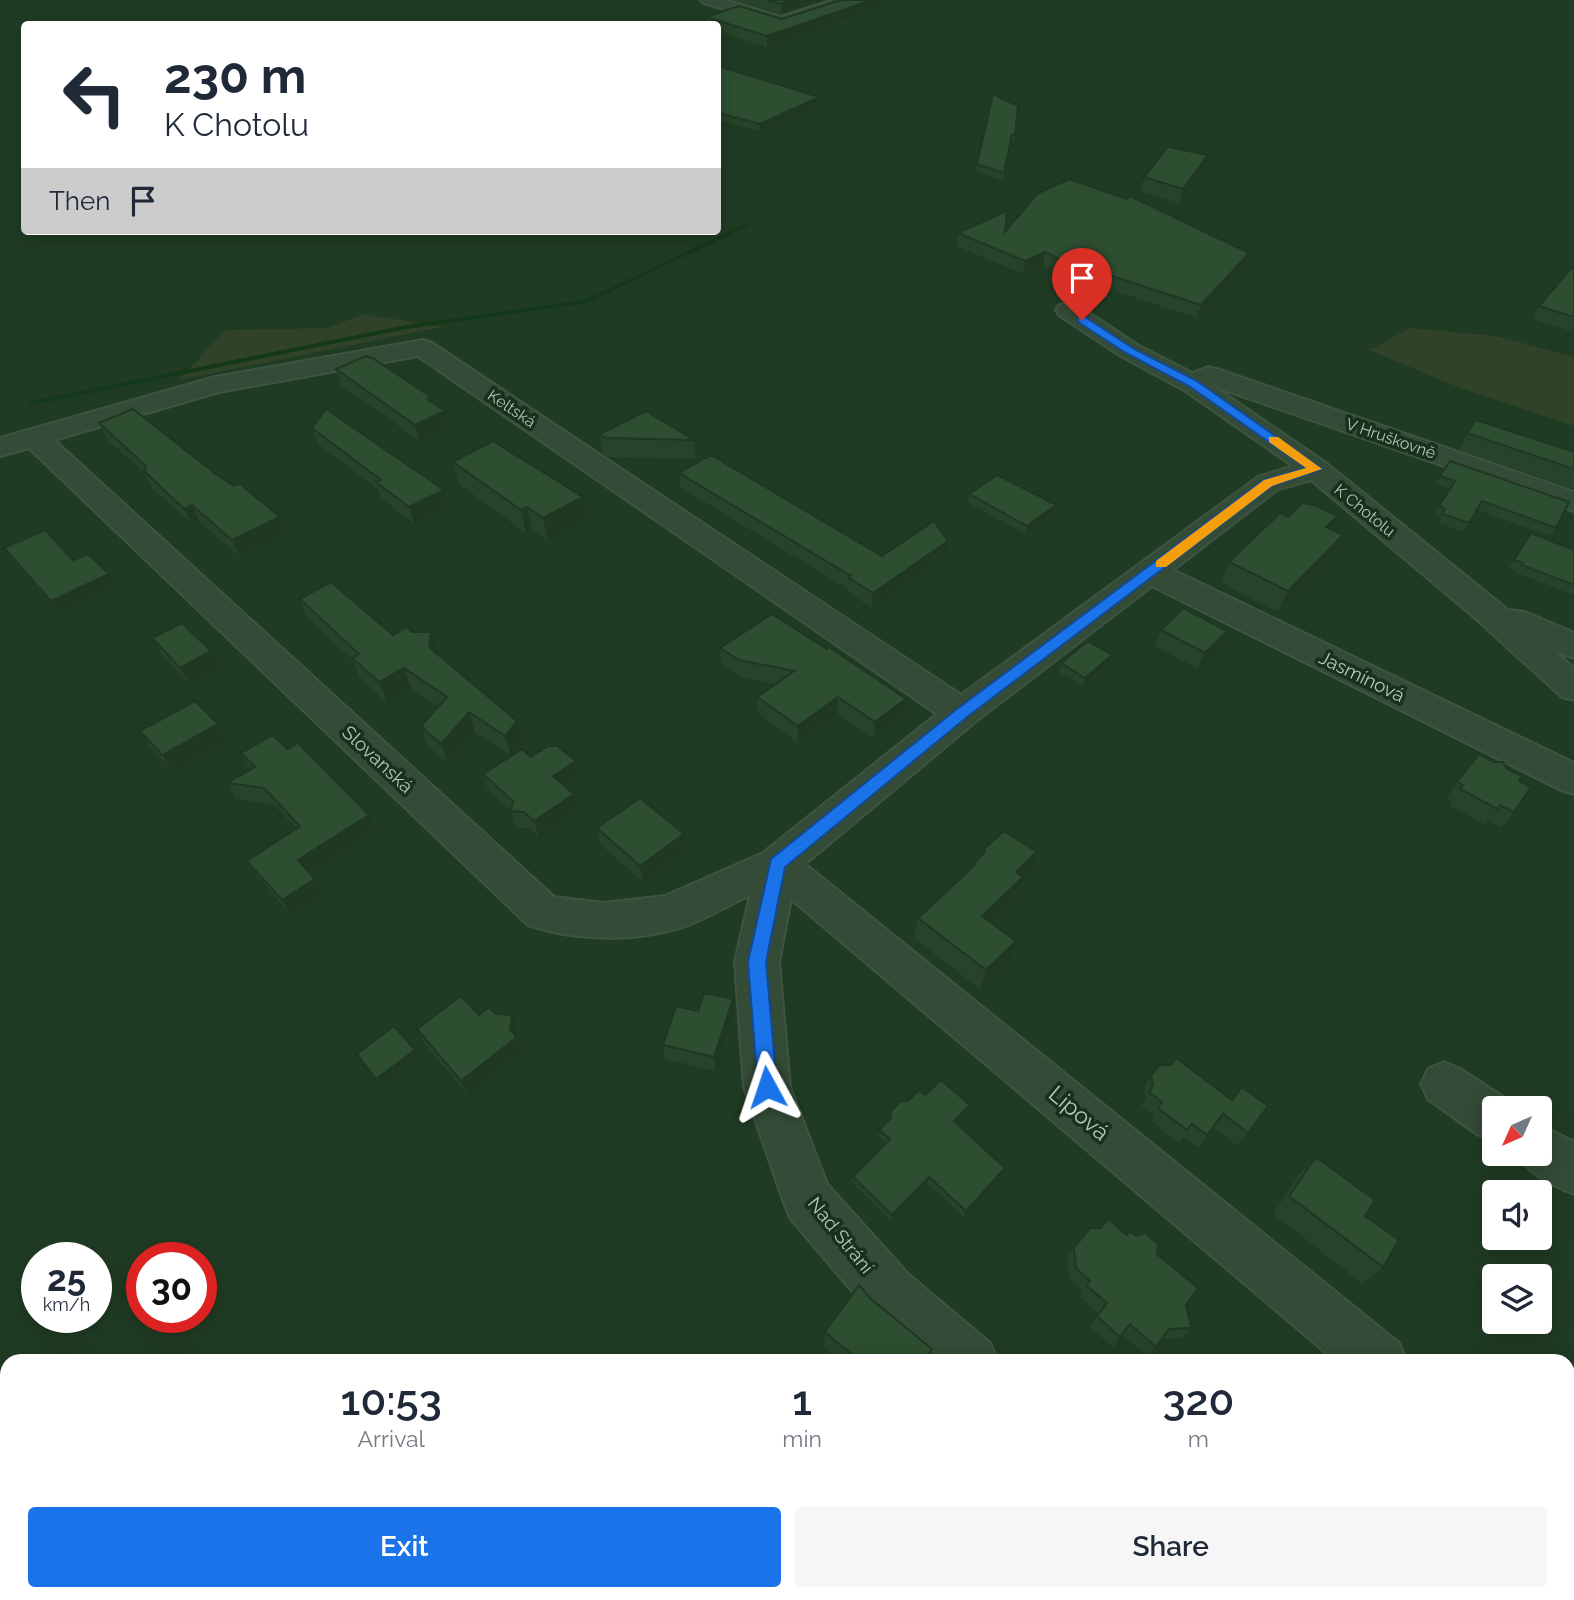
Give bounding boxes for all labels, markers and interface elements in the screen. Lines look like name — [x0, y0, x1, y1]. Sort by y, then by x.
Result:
text: 230 m — [164, 47, 306, 104]
icon: left — [49, 49, 140, 140]
text: K Chotolu — [164, 106, 309, 143]
icon: arrive — [124, 182, 162, 220]
text: Then — [49, 186, 110, 216]
pin — [1052, 248, 1112, 320]
icon: arrive — [1063, 259, 1101, 297]
street label: Keltská — [484, 385, 539, 431]
street label: V Hruškovně — [1343, 414, 1438, 463]
street label: K Chotolu — [1331, 480, 1399, 541]
street label: Jasmínová — [1316, 646, 1408, 706]
street label: Slovanská — [338, 721, 418, 797]
position arrow — [730, 1050, 804, 1124]
street label: Lipová — [1044, 1080, 1115, 1146]
north arrow — [1482, 1096, 1552, 1166]
map controls — [1482, 1096, 1552, 1334]
button: sound — [1482, 1180, 1552, 1250]
street label: Nad Strání — [804, 1193, 879, 1278]
speed limit sign: 30 — [126, 1242, 217, 1333]
text: 25 — [47, 1258, 86, 1299]
button: layers — [1482, 1264, 1552, 1334]
text: km/h — [43, 1294, 90, 1315]
text: 10:53 — [341, 1376, 442, 1425]
text: 1 — [792, 1376, 812, 1425]
text: 320 — [1162, 1376, 1234, 1425]
text: Arrival — [357, 1425, 425, 1452]
text: min — [782, 1425, 822, 1452]
text: m — [1188, 1425, 1209, 1452]
button: Exit — [28, 1507, 781, 1587]
button: Share — [795, 1507, 1547, 1587]

